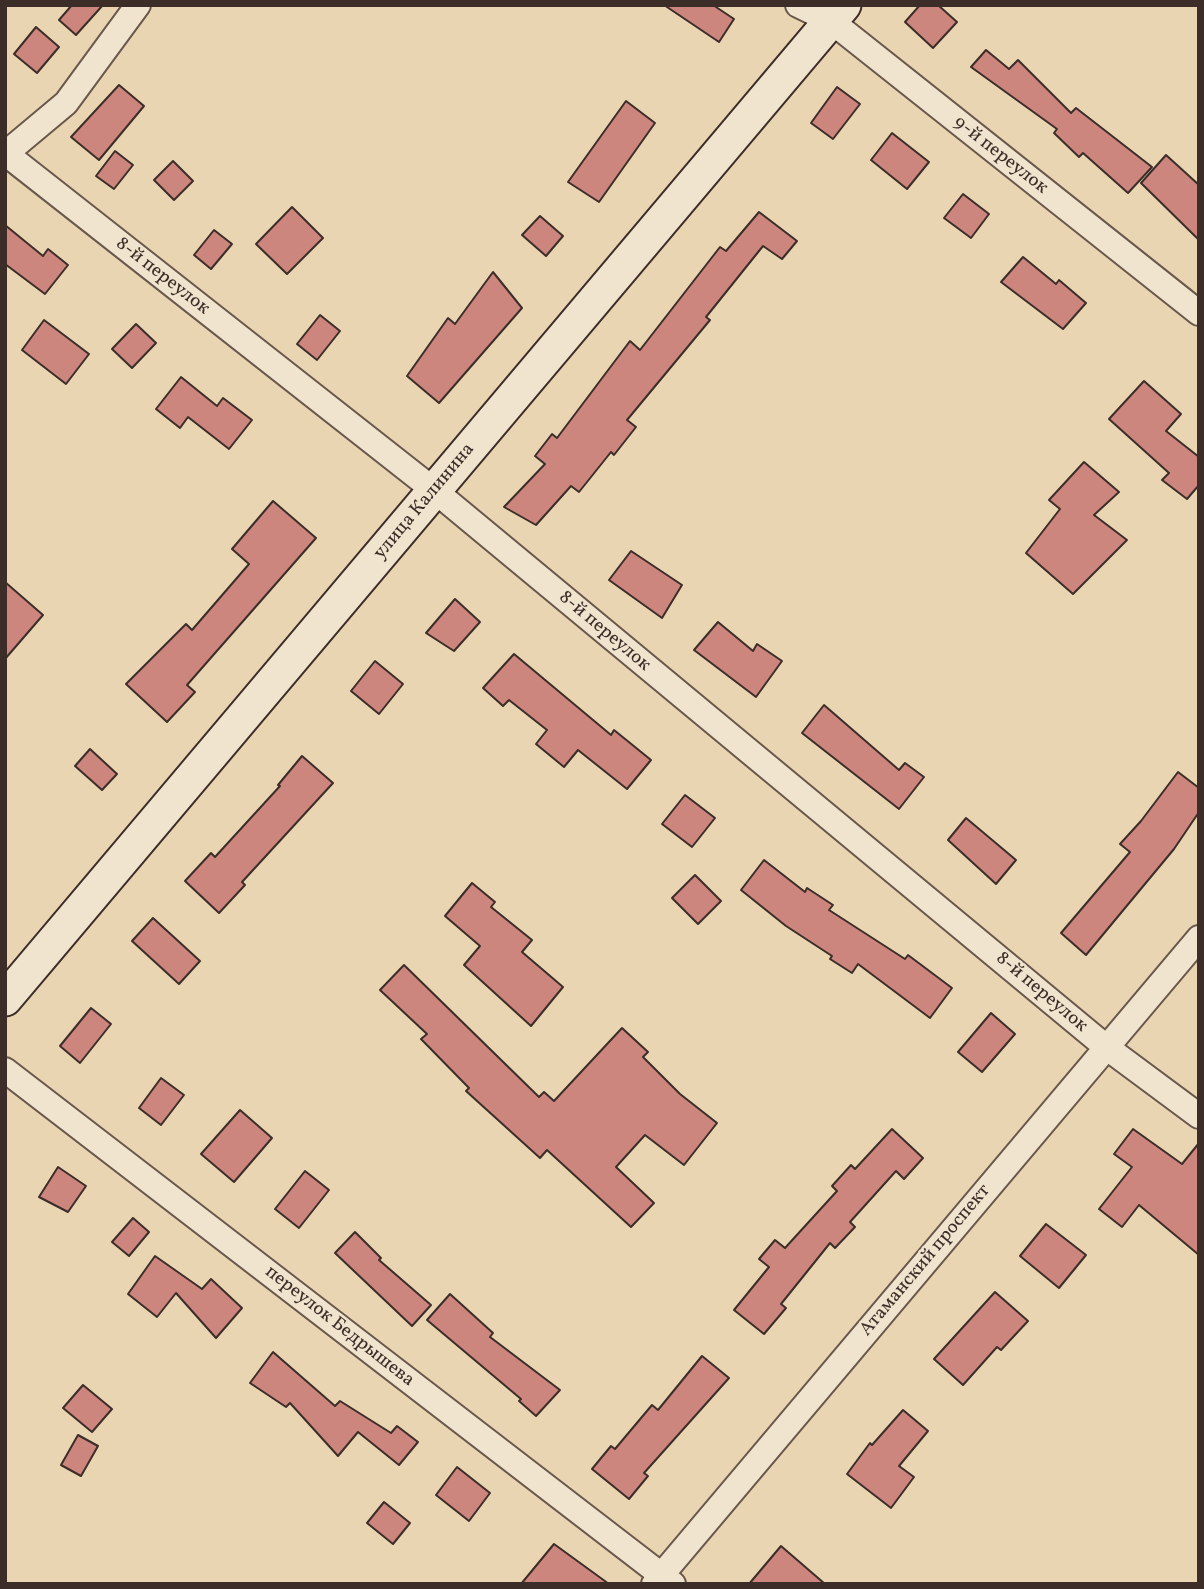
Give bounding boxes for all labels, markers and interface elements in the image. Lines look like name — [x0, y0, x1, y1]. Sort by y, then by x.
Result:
street label: 9-й переулок — [948, 112, 1052, 200]
street label: 8-й переулок — [110, 233, 214, 321]
street label: улица Калинина — [370, 439, 480, 565]
street label: 8-й переулок — [553, 587, 655, 677]
street label: 8-й переулок — [990, 948, 1092, 1038]
street label: Атаманский проспект — [856, 1180, 996, 1342]
street label: переулок Бедрышева — [260, 1262, 418, 1392]

